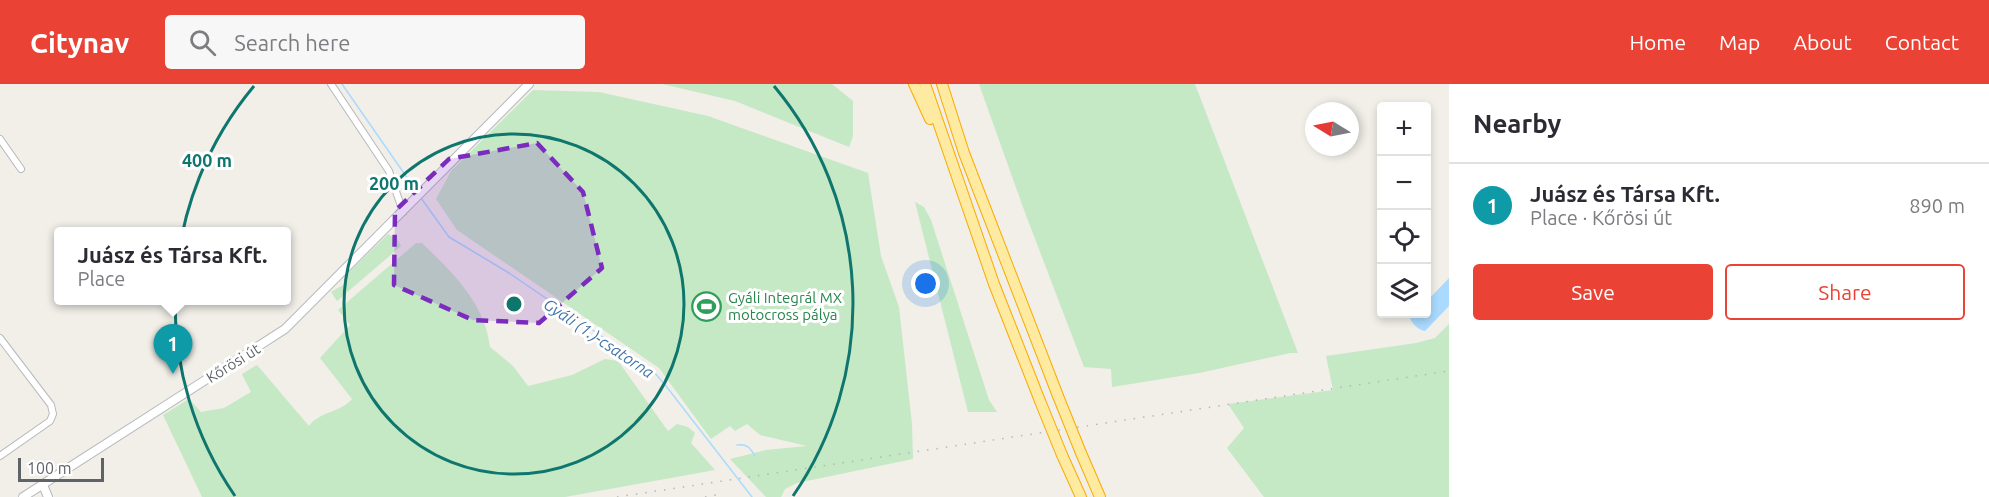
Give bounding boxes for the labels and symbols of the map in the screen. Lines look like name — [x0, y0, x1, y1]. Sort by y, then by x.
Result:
north arrow — [1305, 102, 1359, 156]
text: 400 m — [182, 150, 232, 170]
text: 200 m — [369, 173, 419, 193]
your location — [911, 269, 940, 298]
place label: Gyáli Integrál MX motocross pálya — [728, 289, 842, 323]
sports icon: Gyáli Integrál MX motocross pálya — [691, 290, 723, 322]
centre of rings — [504, 294, 524, 314]
water label: Gyáli (1.)-csatorna — [540, 295, 658, 382]
pin: 1 — [154, 324, 192, 374]
street label: Kőrösi út — [203, 340, 263, 386]
scale bar — [18, 455, 104, 482]

